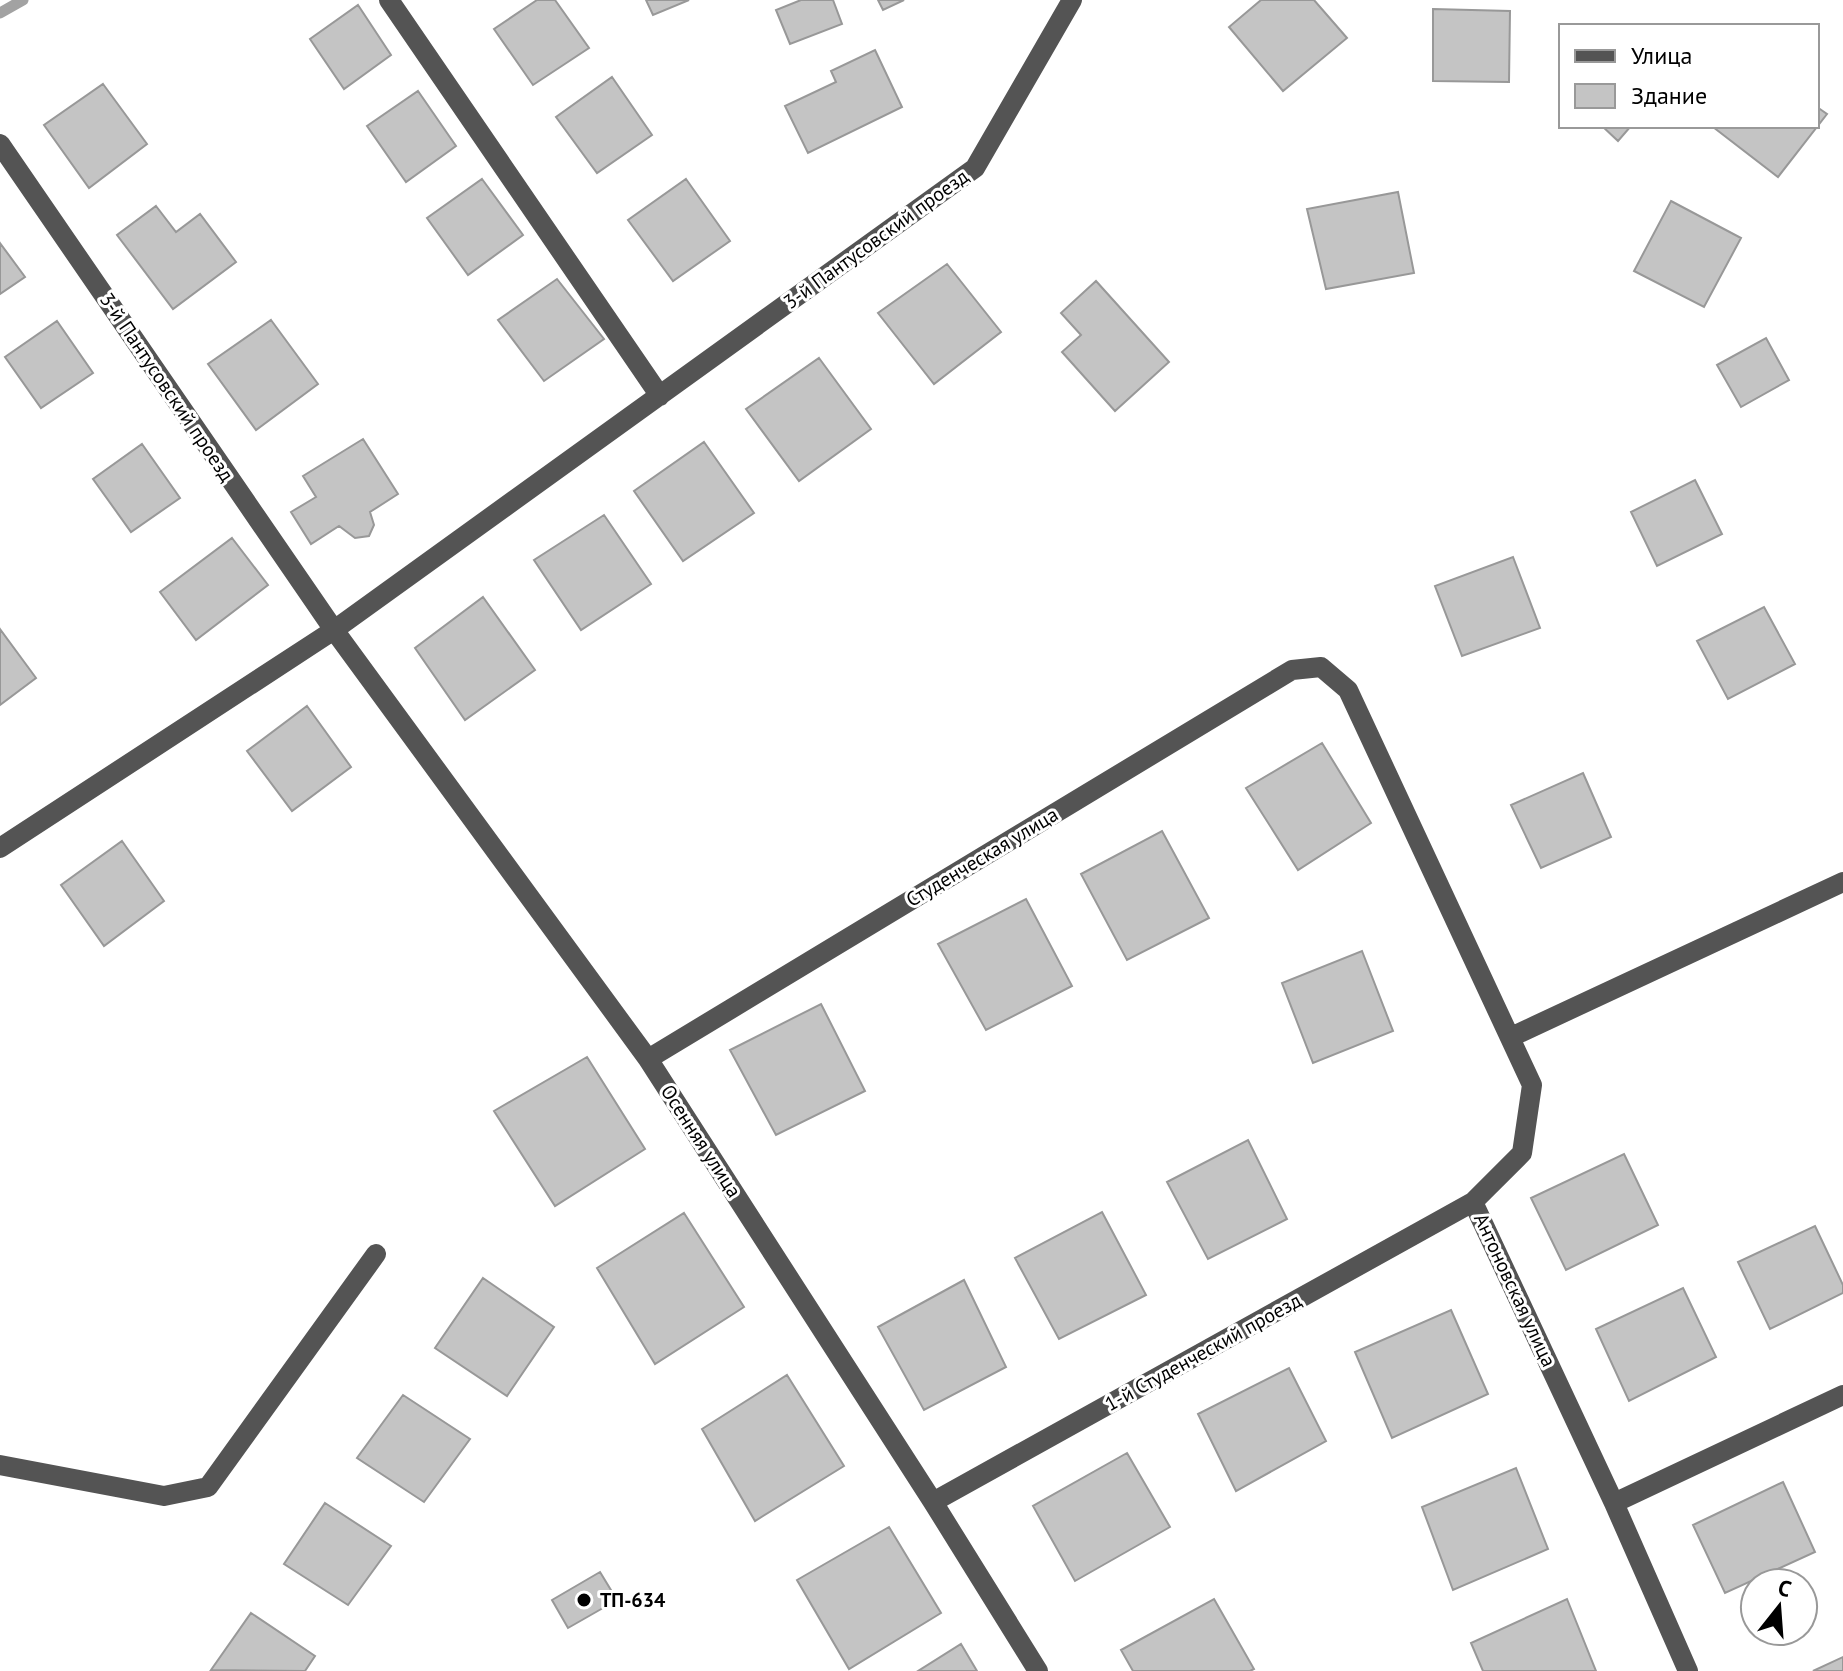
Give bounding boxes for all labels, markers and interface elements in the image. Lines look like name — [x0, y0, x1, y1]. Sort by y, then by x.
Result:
legend — [1559, 24, 1819, 128]
text: Улица — [1631, 40, 1692, 71]
text: Здание — [1631, 80, 1707, 111]
street label: 3-й Пантусовский проезд — [778, 163, 974, 315]
street label: 3-й Пантусовский проезд — [94, 288, 240, 487]
street label: Студенческая улица — [901, 801, 1063, 913]
street label: Осенняя улица — [655, 1080, 747, 1202]
street label: Антоновская улица — [1468, 1209, 1562, 1371]
street label: 1-й Студенческий проезд — [1100, 1287, 1306, 1417]
north arrow — [1739, 1567, 1819, 1647]
text: С — [1775, 1573, 1795, 1603]
place label: ТП-634 — [600, 1587, 666, 1613]
marker: ТП-634 — [575, 1591, 593, 1609]

